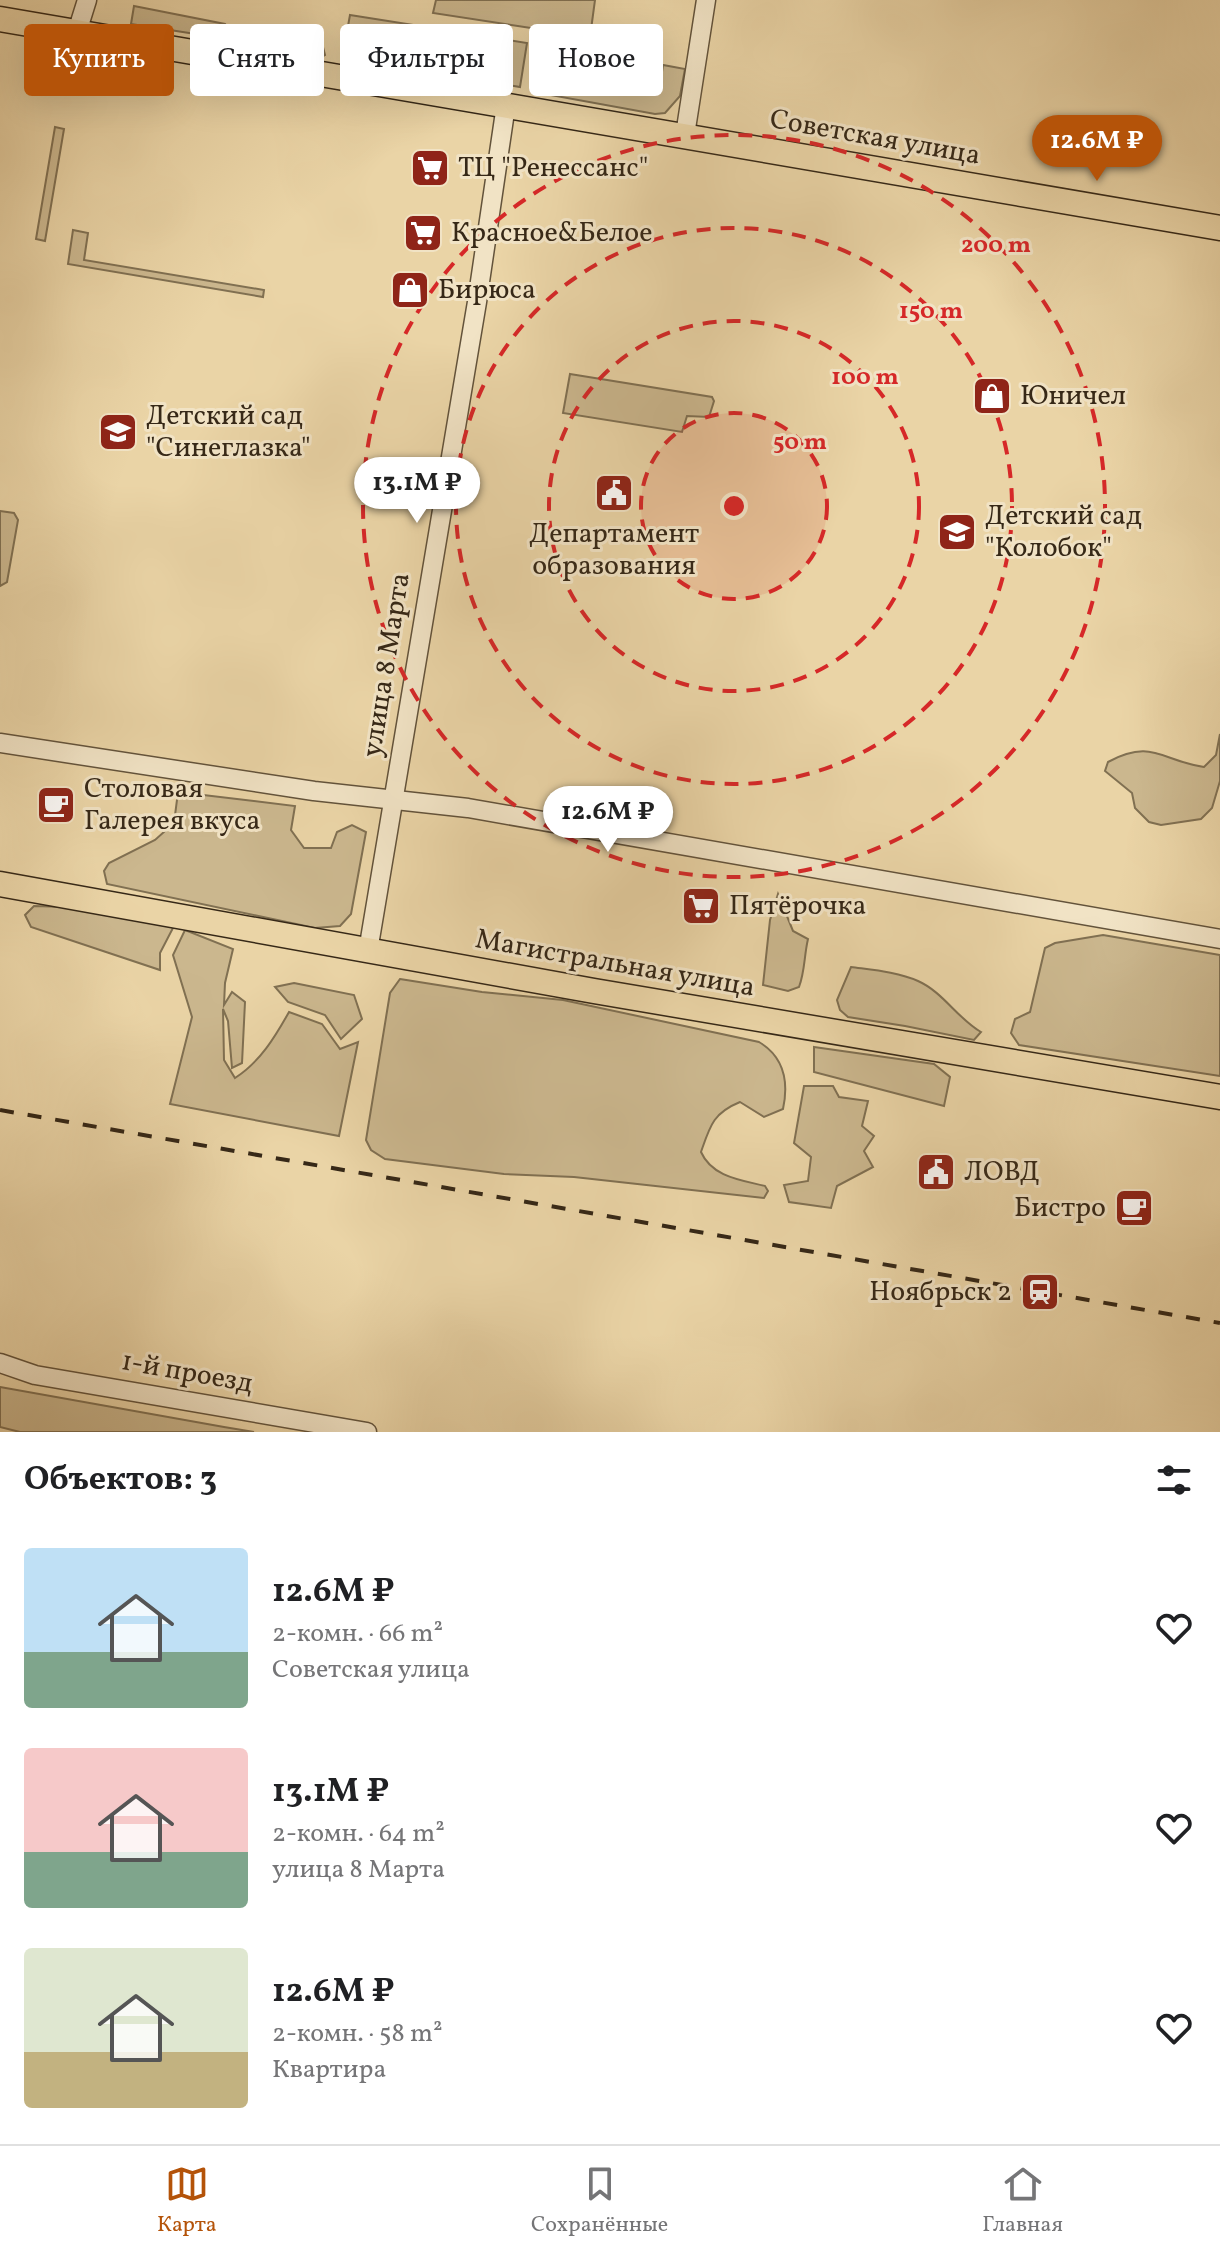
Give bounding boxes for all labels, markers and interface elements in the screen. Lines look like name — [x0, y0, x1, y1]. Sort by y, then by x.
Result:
chip: Купить — [24, 24, 174, 96]
chip: Снять — [190, 24, 324, 96]
chip: Фильтры — [340, 24, 513, 96]
chip: Новое — [529, 24, 663, 96]
street label: Советская улица — [767, 100, 983, 176]
pin: 12.6M ₽ — [1023, 115, 1171, 183]
text: 12.6M ₽ — [1050, 123, 1144, 159]
supermarket icon: ТЦ "Ренессанс" — [409, 147, 451, 189]
place label: ТЦ "Ренессанс" — [458, 149, 648, 188]
supermarket icon: Красное&Белое — [402, 212, 444, 254]
place label: Красное&Белое — [451, 214, 652, 253]
text: 200 m — [961, 229, 1031, 263]
shop icon: Бирюса — [389, 269, 431, 311]
place label: Бирюса — [438, 271, 536, 310]
text: 150 m — [899, 295, 963, 329]
text: 100 m — [831, 361, 899, 395]
shop icon: Юничел — [971, 375, 1013, 417]
place label: Юничел — [1020, 377, 1126, 416]
place label: Детский сад "Синеглазка" — [146, 397, 311, 468]
school or university icon: Детский сад "Синеглазка" — [97, 411, 139, 453]
text: 50 m — [773, 426, 827, 460]
pin: 13.1M ₽ — [343, 457, 491, 525]
text: 13.1M ₽ — [372, 465, 462, 501]
public building icon: Департамент образования — [593, 472, 635, 514]
centre of rings — [720, 492, 748, 520]
place label: Детский сад "Колобок" — [985, 497, 1142, 568]
school or university icon: Детский сад "Колобок" — [936, 511, 978, 553]
place label: Департамент образования — [529, 515, 699, 586]
street label: улица 8 Марта — [353, 570, 421, 760]
place label: Столовая Галерея вкуса — [84, 770, 260, 841]
cafe icon: Столовая Галерея вкуса — [35, 784, 77, 826]
pin: 12.6M ₽ — [534, 786, 682, 854]
text: 12.6M ₽ — [561, 794, 655, 830]
supermarket icon: Пятёрочка — [680, 885, 722, 927]
place label: Пятёрочка — [729, 887, 866, 926]
street label: Магистральная улица — [472, 920, 758, 1008]
public building icon: ЛОВД — [915, 1151, 957, 1193]
place label: ЛОВД — [964, 1153, 1040, 1192]
cafe icon: Бистро — [1113, 1187, 1155, 1229]
place label: Бистро — [1014, 1189, 1106, 1228]
station icon: Ноябрьск 2 — [1019, 1271, 1061, 1313]
place label: Ноябрьск 2 — [869, 1273, 1012, 1312]
street label: 1-й проезд — [118, 1342, 256, 1404]
text: Объектов: 3 — [24, 1457, 217, 1504]
icon: filters — [1152, 1458, 1196, 1502]
text: 12.6M ₽ — [272, 1569, 395, 1616]
icon: home — [88, 1580, 184, 1676]
icon: heart — [1152, 1606, 1196, 1650]
text: 2-комн. · 66 m² — [272, 1616, 443, 1652]
text: Советская улица — [272, 1652, 470, 1688]
text: 13.1M ₽ — [272, 1769, 389, 1816]
icon: home — [88, 1780, 184, 1876]
icon: heart — [1152, 1806, 1196, 1850]
text: 2-комн. · 64 m² — [272, 1816, 445, 1852]
text: улица 8 Марта — [272, 1852, 445, 1888]
text: 12.6M ₽ — [272, 1969, 395, 2016]
icon: home — [88, 1980, 184, 2076]
icon: heart — [1152, 2006, 1196, 2050]
text: 2-комн. · 58 m² — [272, 2016, 443, 2052]
text: Квартира — [272, 2052, 386, 2088]
tab: Карта — [157, 2162, 217, 2241]
tab: Сохранённые — [531, 2162, 668, 2241]
tab: Главная — [982, 2162, 1063, 2241]

